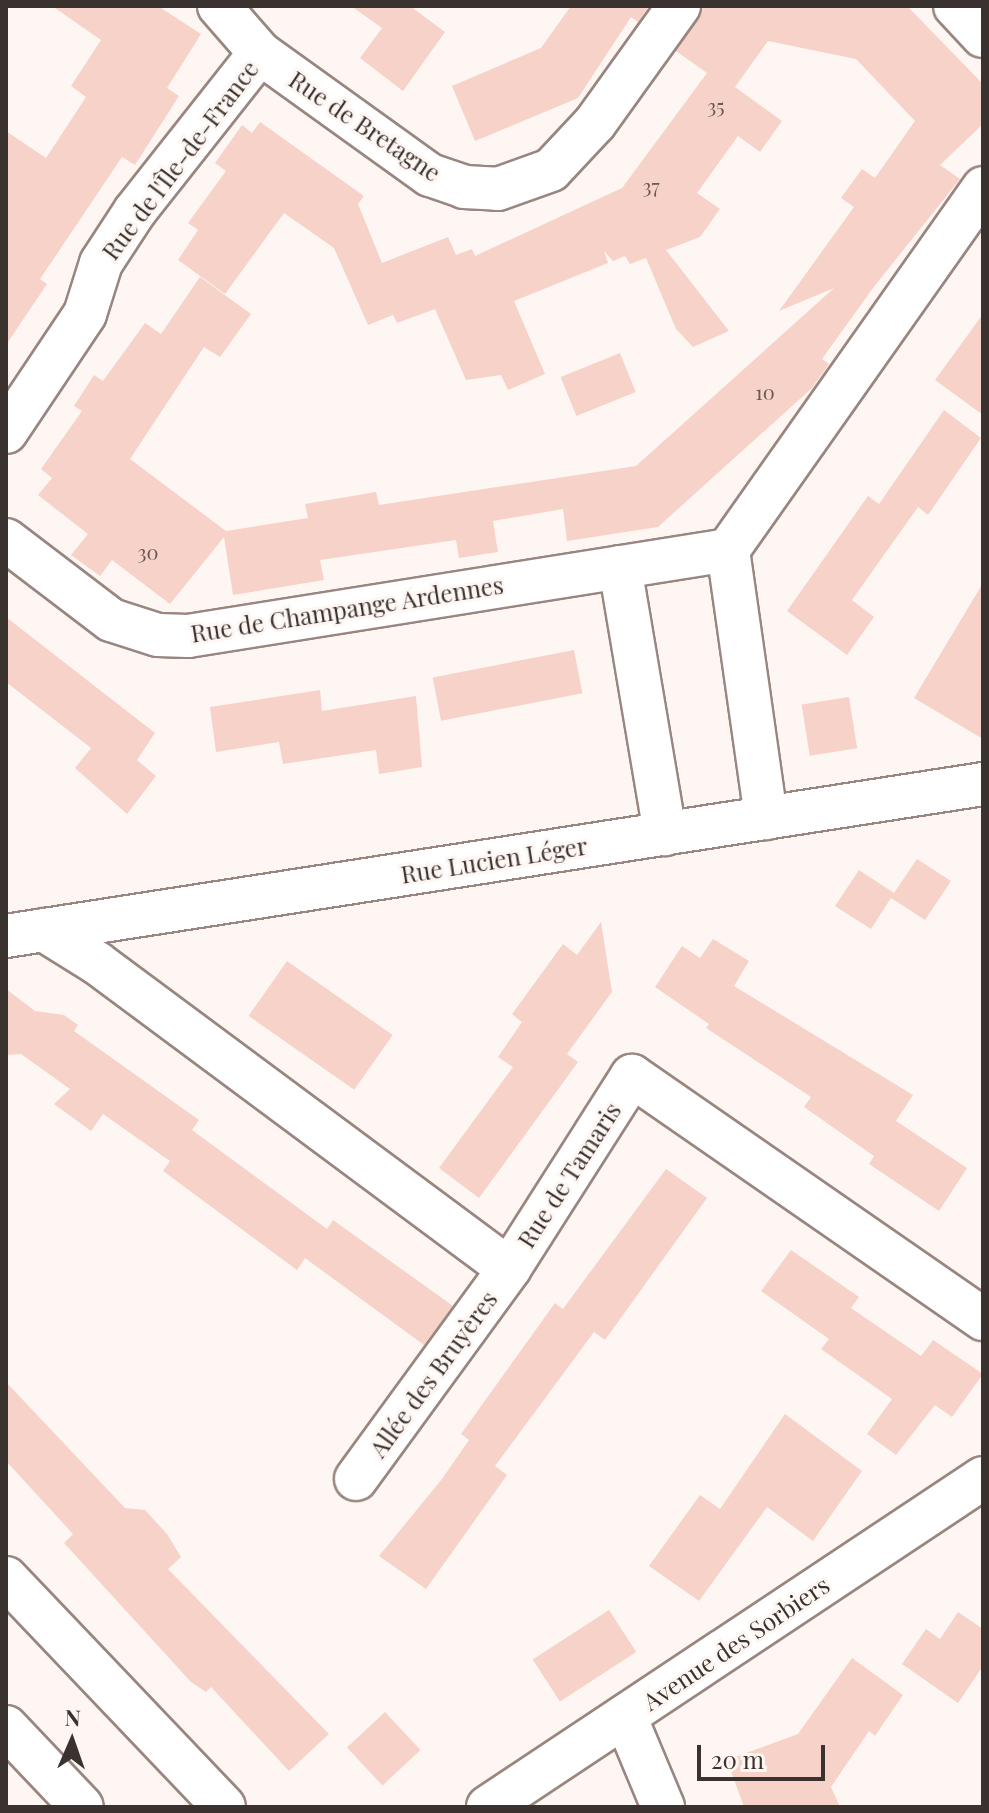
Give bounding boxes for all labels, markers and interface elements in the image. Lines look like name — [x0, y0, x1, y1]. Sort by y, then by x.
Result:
street label: Rue de l'Île-de-France — [96, 55, 264, 265]
street label: Rue de Bretagne — [284, 65, 446, 187]
house number: 35 — [707, 93, 725, 117]
house number: 37 — [642, 173, 660, 197]
house number: 10 — [755, 379, 775, 403]
house number: 30 — [137, 539, 159, 563]
street label: Rue de Champange Ardennes — [188, 570, 506, 648]
street label: Rue Lucien Léger — [399, 831, 589, 889]
street label: Rue de Tamaris — [511, 1097, 627, 1253]
street label: Allée des Bruyères — [363, 1285, 503, 1463]
street label: Avenue des Sorbiers — [637, 1570, 835, 1716]
north arrow — [32, 1701, 112, 1781]
text: N — [64, 1702, 81, 1732]
scale bar — [701, 1729, 829, 1779]
text: 20 m — [711, 1743, 764, 1775]

